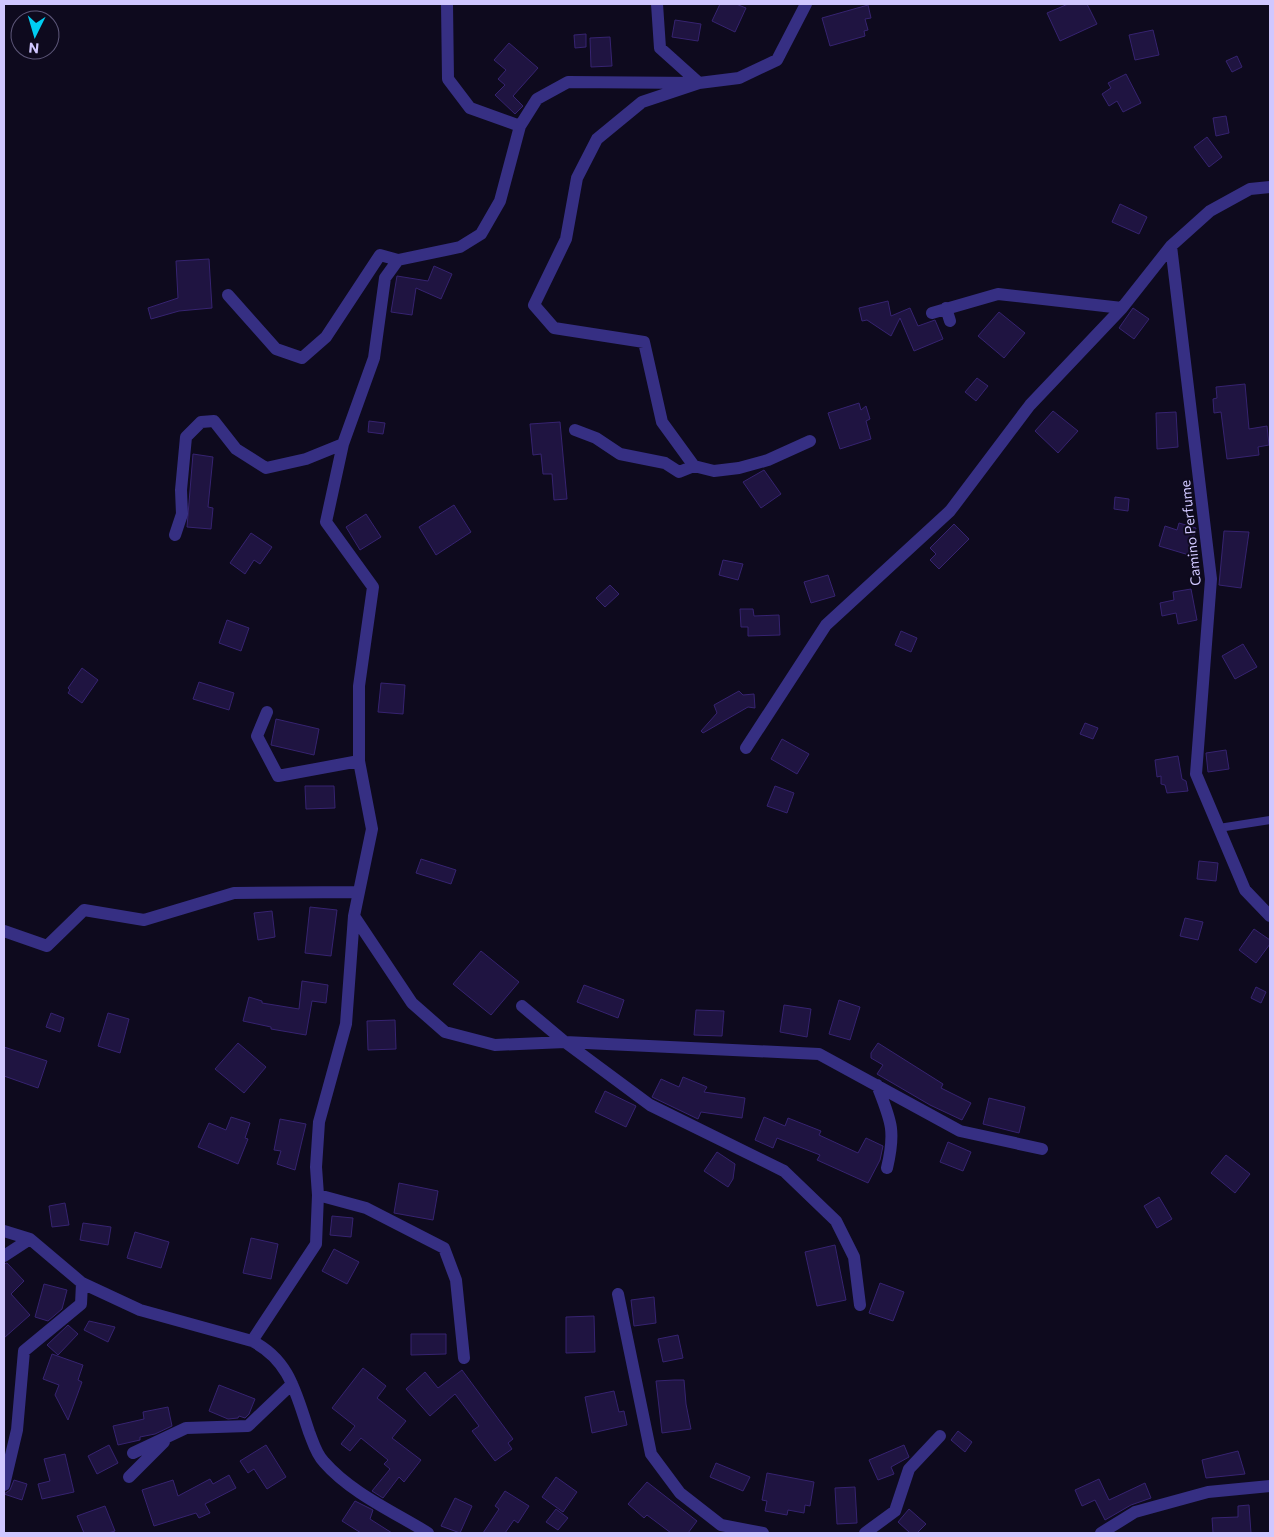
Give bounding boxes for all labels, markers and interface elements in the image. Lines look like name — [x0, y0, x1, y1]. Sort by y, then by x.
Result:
north arrow — [10, 10, 60, 60]
text: N — [28, 40, 40, 57]
street label: Camino Perfume — [1176, 479, 1204, 587]

